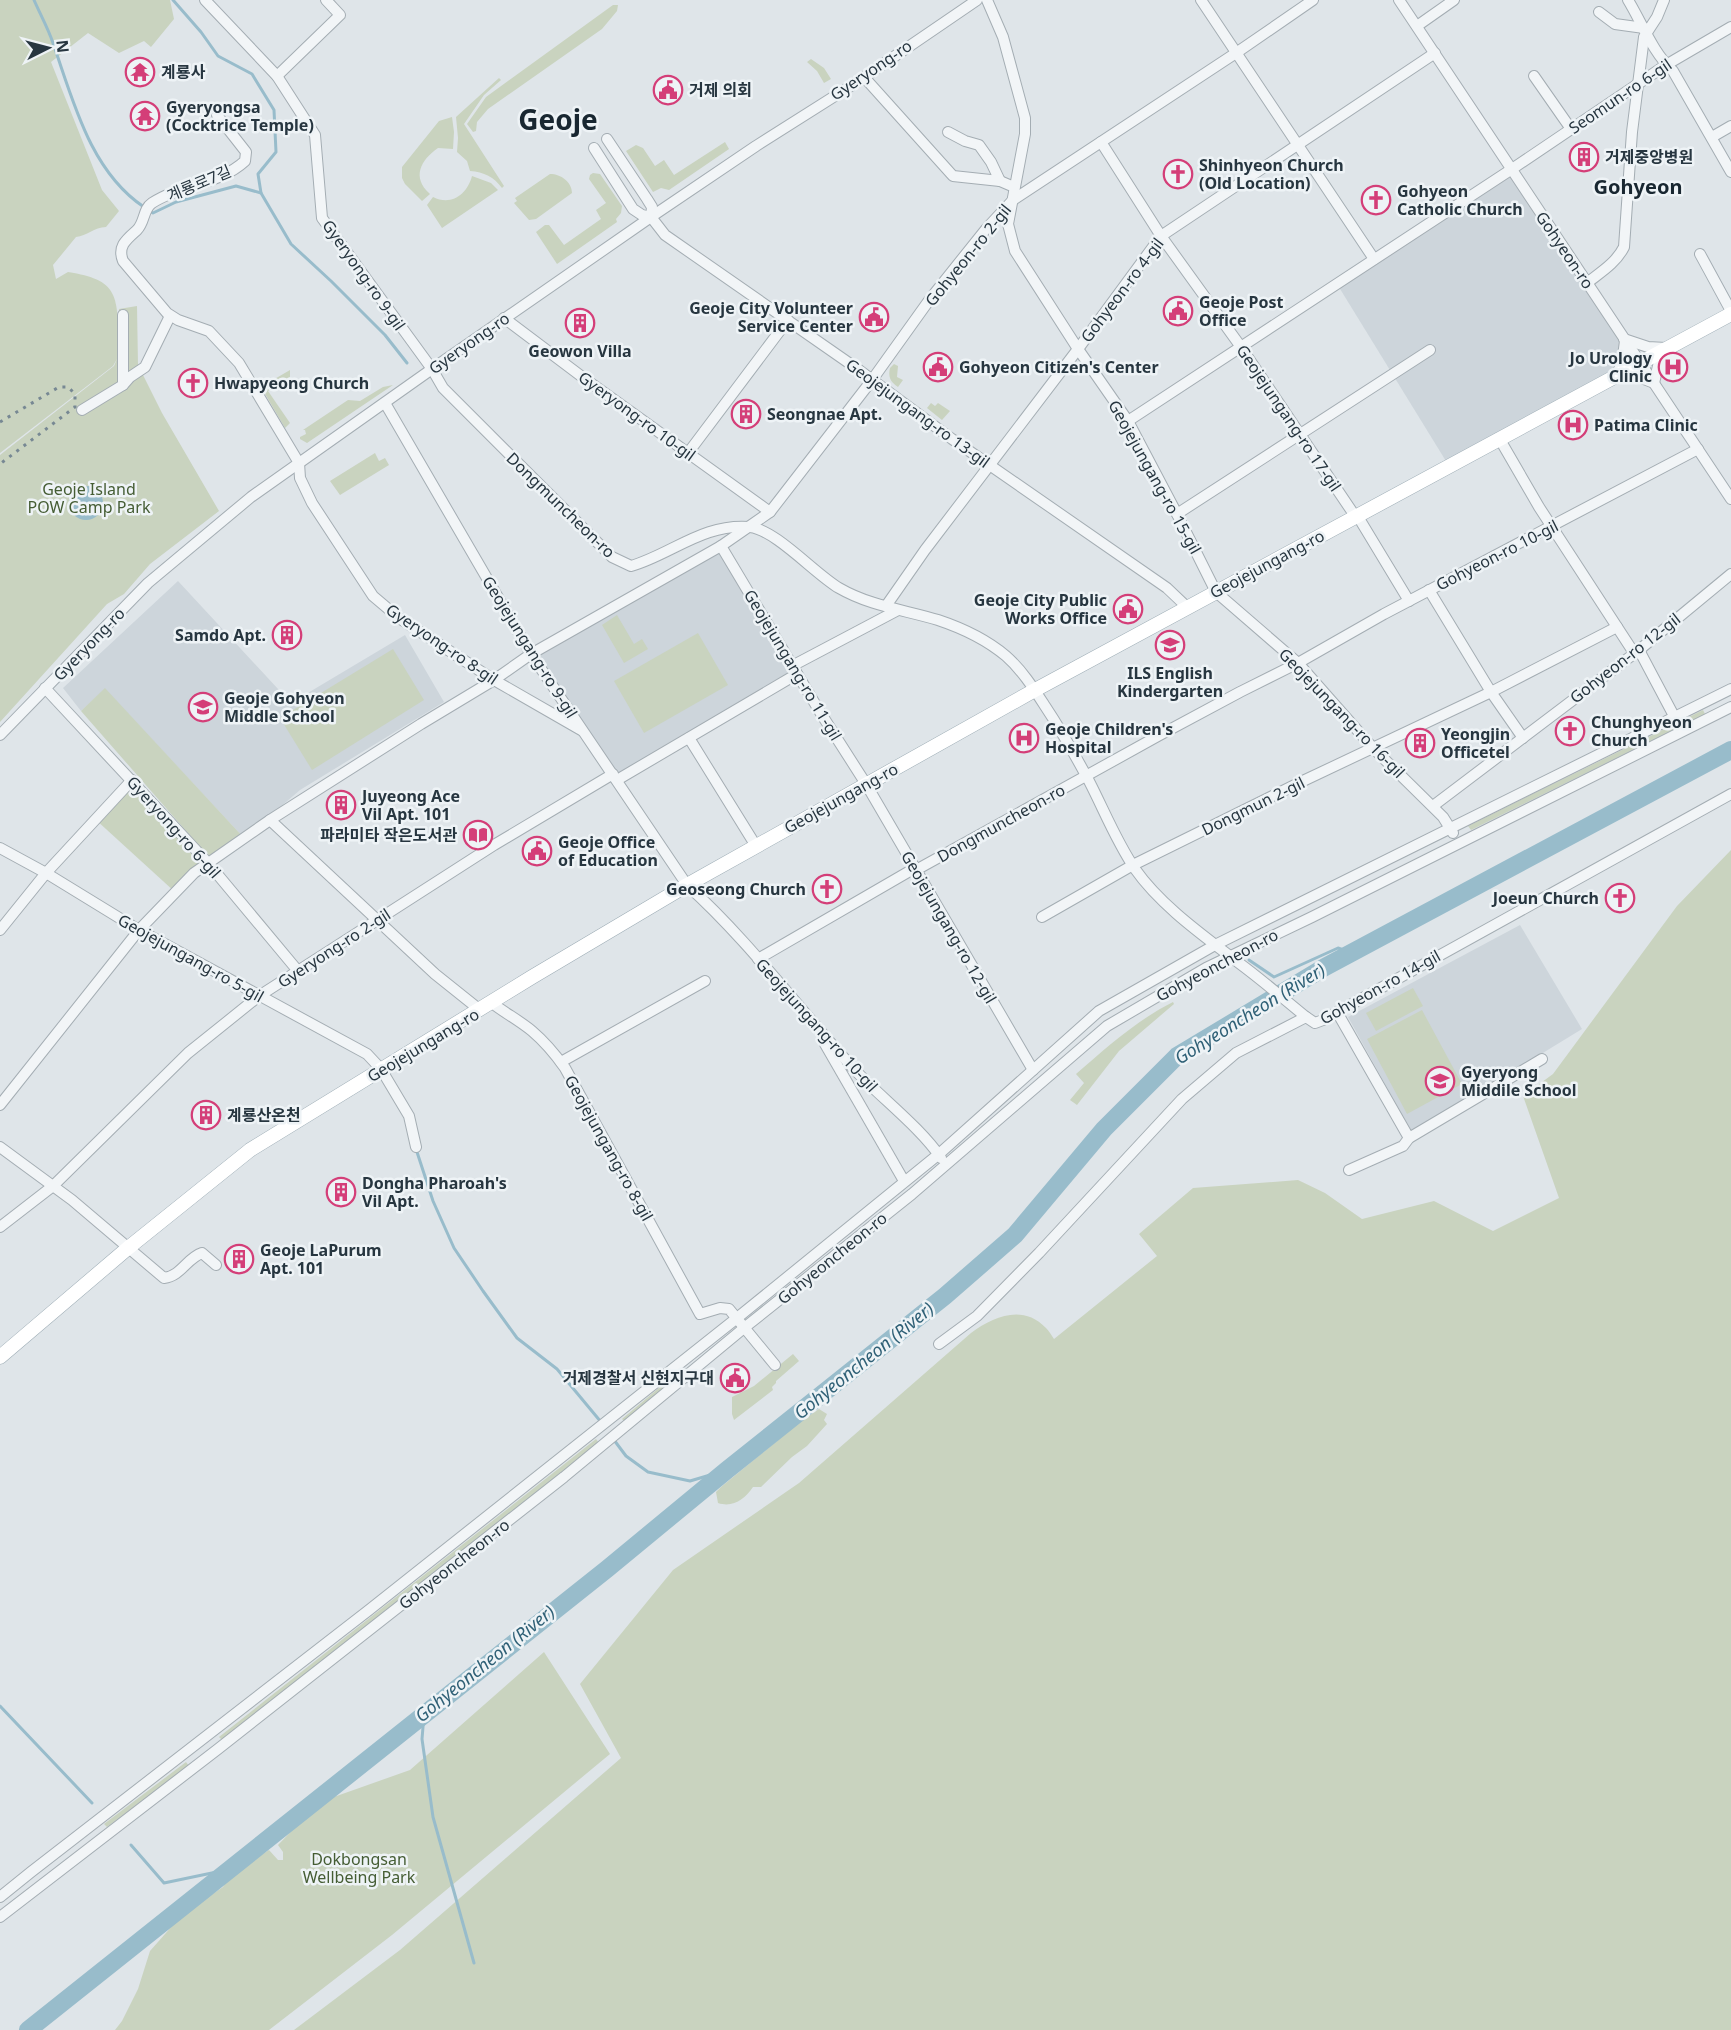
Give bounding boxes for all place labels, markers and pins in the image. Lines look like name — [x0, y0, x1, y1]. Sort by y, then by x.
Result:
temple icon: 계룡사 — [124, 56, 156, 88]
place label: 계룡사 — [161, 61, 205, 83]
public building icon: 거제 의회 — [652, 74, 684, 106]
place label: 거제 의회 — [689, 79, 752, 101]
place label: Gyeryongsa (Cocktrice Temple) — [166, 96, 314, 136]
temple icon: Gyeryongsa (Cocktrice Temple) — [129, 100, 161, 132]
building icon: 거제중앙병원 — [1568, 141, 1600, 173]
place label: 거제중앙병원 — [1605, 146, 1693, 168]
place label: Shinhyeon Church (Old Location) — [1199, 154, 1344, 194]
church icon: Shinhyeon Church (Old Location) — [1162, 158, 1194, 190]
place label: Gohyeon Catholic Church — [1397, 180, 1523, 220]
church icon: Gohyeon Catholic Church — [1360, 184, 1392, 216]
place label: Geoje Post Office — [1199, 291, 1284, 331]
public building icon: Geoje Post Office — [1162, 295, 1194, 327]
place label: Geoje City Volunteer Service Center — [689, 297, 853, 337]
public building icon: Geoje City Volunteer Service Center — [858, 301, 890, 333]
building icon: Geowon Villa — [564, 307, 596, 339]
place label: Geowon Villa — [528, 340, 632, 362]
place label: Jo Urology Clinic — [1568, 347, 1653, 387]
public building icon: Gohyeon Citizen's Center — [922, 351, 954, 383]
hospital icon: Jo Urology Clinic — [1657, 351, 1689, 383]
place label: Gohyeon Citizen's Center — [959, 356, 1159, 378]
church icon: Hwapyeong Church — [177, 367, 209, 399]
place label: Hwapyeong Church — [214, 372, 369, 394]
building icon: Seongnae Apt. — [730, 398, 762, 430]
place label: Seongnae Apt. — [767, 403, 882, 425]
hospital icon: Patima Clinic — [1557, 409, 1589, 441]
place label: Patima Clinic — [1594, 414, 1698, 436]
place label: Geoje City Public Works Office — [974, 589, 1107, 629]
public building icon: Geoje City Public Works Office — [1112, 593, 1144, 625]
building icon: Samdo Apt. — [271, 619, 303, 651]
place label: Samdo Apt. — [175, 624, 266, 646]
school or university icon: ILS English Kindergarten — [1154, 629, 1186, 661]
place label: ILS English Kindergarten — [1117, 662, 1223, 702]
place label: Geoje Gohyeon Middle School — [224, 687, 345, 727]
school or university icon: Geoje Gohyeon Middle School — [187, 691, 219, 723]
place label: Chunghyeon Church — [1591, 711, 1692, 751]
church icon: Chunghyeon Church — [1554, 715, 1586, 747]
place label: Geoje Children's Hospital — [1045, 718, 1173, 758]
hospital icon: Geoje Children's Hospital — [1008, 722, 1040, 754]
place label: Yeongjin Officetel — [1441, 723, 1510, 763]
building icon: Yeongjin Officetel — [1404, 727, 1436, 759]
place label: Juyeong Ace Vil Apt. 101 — [360, 785, 460, 825]
building icon: Juyeong Ace Vil Apt. 101 — [325, 789, 357, 821]
library icon: 파라미타 작은도서관 — [462, 819, 494, 851]
place label: 파라미타 작은도서관 — [320, 824, 457, 846]
place label: Geoje Office of Education — [558, 831, 658, 871]
public building icon: Geoje Office of Education — [521, 835, 553, 867]
church icon: Geoseong Church — [811, 873, 843, 905]
place label: Geoseong Church — [666, 878, 806, 900]
church icon: Joeun Church — [1604, 882, 1636, 914]
place label: Joeun Church — [1491, 887, 1599, 909]
place label: Gyeryong Middile School — [1461, 1061, 1577, 1101]
school or university icon: Gyeryong Middile School — [1424, 1065, 1456, 1097]
building icon: 계룡산온천 — [190, 1099, 222, 1131]
place label: 계룡산온천 — [227, 1104, 301, 1126]
place label: Dongha Pharoah's Vil Apt. — [362, 1172, 507, 1212]
building icon: Dongha Pharoah's Vil Apt. — [325, 1176, 357, 1208]
place label: Geoje LaPurum Apt. 101 — [260, 1239, 382, 1279]
building icon: Geoje LaPurum Apt. 101 — [223, 1243, 255, 1275]
public building icon: 거제경찰서 신현지구대 — [719, 1362, 751, 1394]
place label: 거제경찰서 신현지구대 — [563, 1367, 714, 1389]

